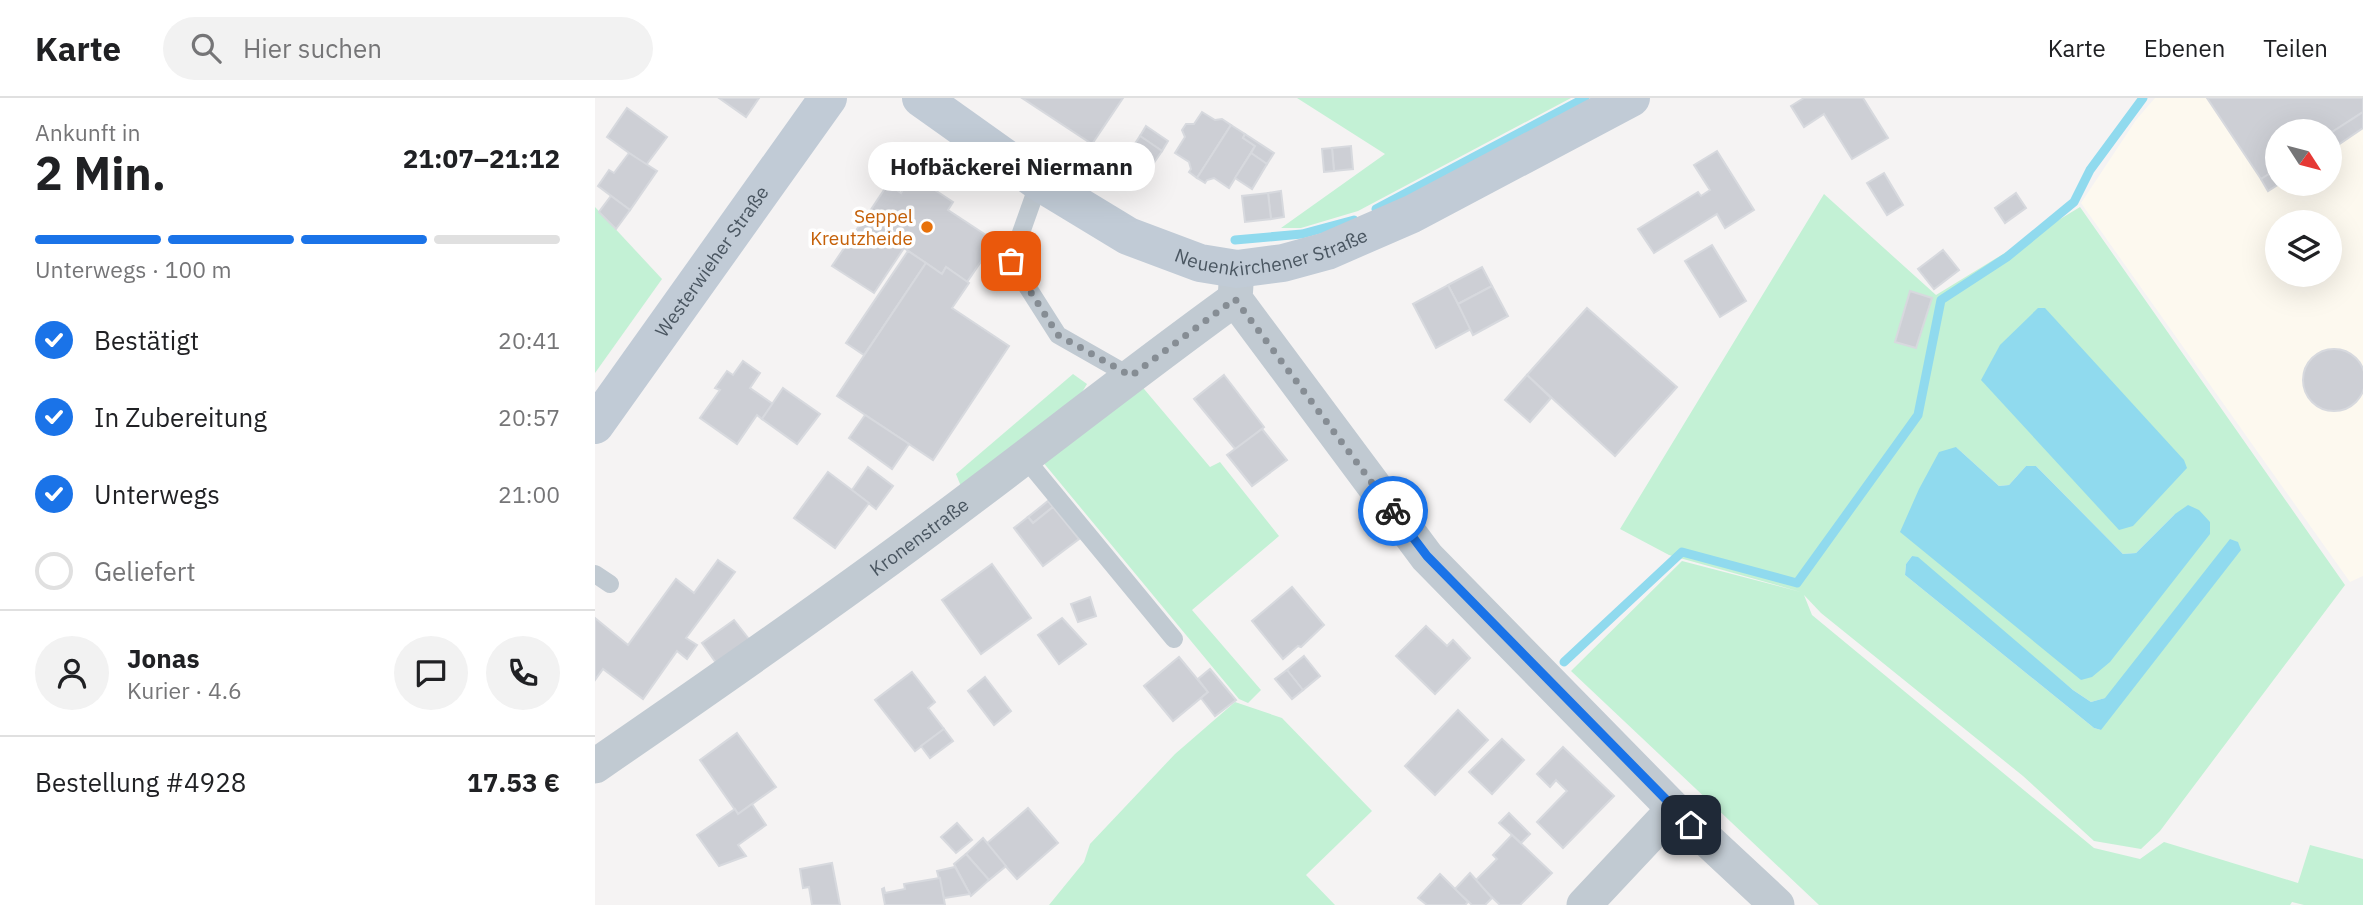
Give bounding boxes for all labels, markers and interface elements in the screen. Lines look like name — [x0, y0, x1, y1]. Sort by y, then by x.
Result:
search box — [163, 17, 653, 80]
text: Karte — [35, 27, 121, 70]
icon: search — [187, 29, 225, 67]
text: Hier suchen — [243, 31, 382, 65]
text: Karte — [2048, 32, 2106, 64]
text: Ebenen — [2144, 32, 2225, 64]
text: Teilen — [2263, 32, 2328, 64]
text: Ankunft in — [35, 117, 141, 147]
north arrow — [2265, 119, 2341, 196]
map controls — [2265, 119, 2342, 287]
text: 21:07–21:12 — [403, 141, 560, 175]
callout: Hofbäckerei Niermann — [867, 142, 1155, 191]
text: 2 Min. — [35, 143, 166, 203]
text: Hofbäckerei Niermann — [890, 151, 1133, 181]
street label: Westerwieher Straße — [650, 181, 774, 342]
place label: Seppel Kreutzheide — [810, 204, 913, 250]
button: layers — [2265, 210, 2342, 287]
marker: Seppel Kreutzheide — [919, 219, 935, 235]
street label: Neuenkirchener Straße — [1171, 223, 1371, 281]
pin — [981, 231, 1041, 291]
icon: bag — [992, 242, 1030, 280]
text: Unterwegs · 100 m — [35, 254, 232, 284]
icon: check — [35, 321, 73, 359]
text: Bestätigt — [94, 323, 199, 357]
text: 20:41 — [498, 325, 560, 355]
icon: check — [35, 398, 73, 436]
text: In Zubereitung — [94, 400, 267, 434]
text: 20:57 — [498, 402, 560, 432]
icon: check — [35, 475, 73, 513]
courier — [1358, 476, 1428, 546]
text: Unterwegs — [94, 477, 220, 511]
text: 21:00 — [498, 479, 560, 509]
street label: Kronenstraße — [865, 492, 973, 581]
icon: bike — [1374, 492, 1412, 530]
text: Geliefert — [94, 554, 196, 588]
button: person — [35, 636, 109, 710]
button: chat — [394, 636, 468, 710]
button: phone — [486, 636, 560, 710]
text: Jonas — [127, 641, 200, 675]
text: Kurier · 4.6 — [127, 675, 242, 705]
text: Bestellung #4928 — [35, 765, 246, 799]
text: 17.53 € — [467, 765, 560, 799]
pin — [1661, 795, 1721, 855]
icon: home — [1672, 806, 1710, 844]

